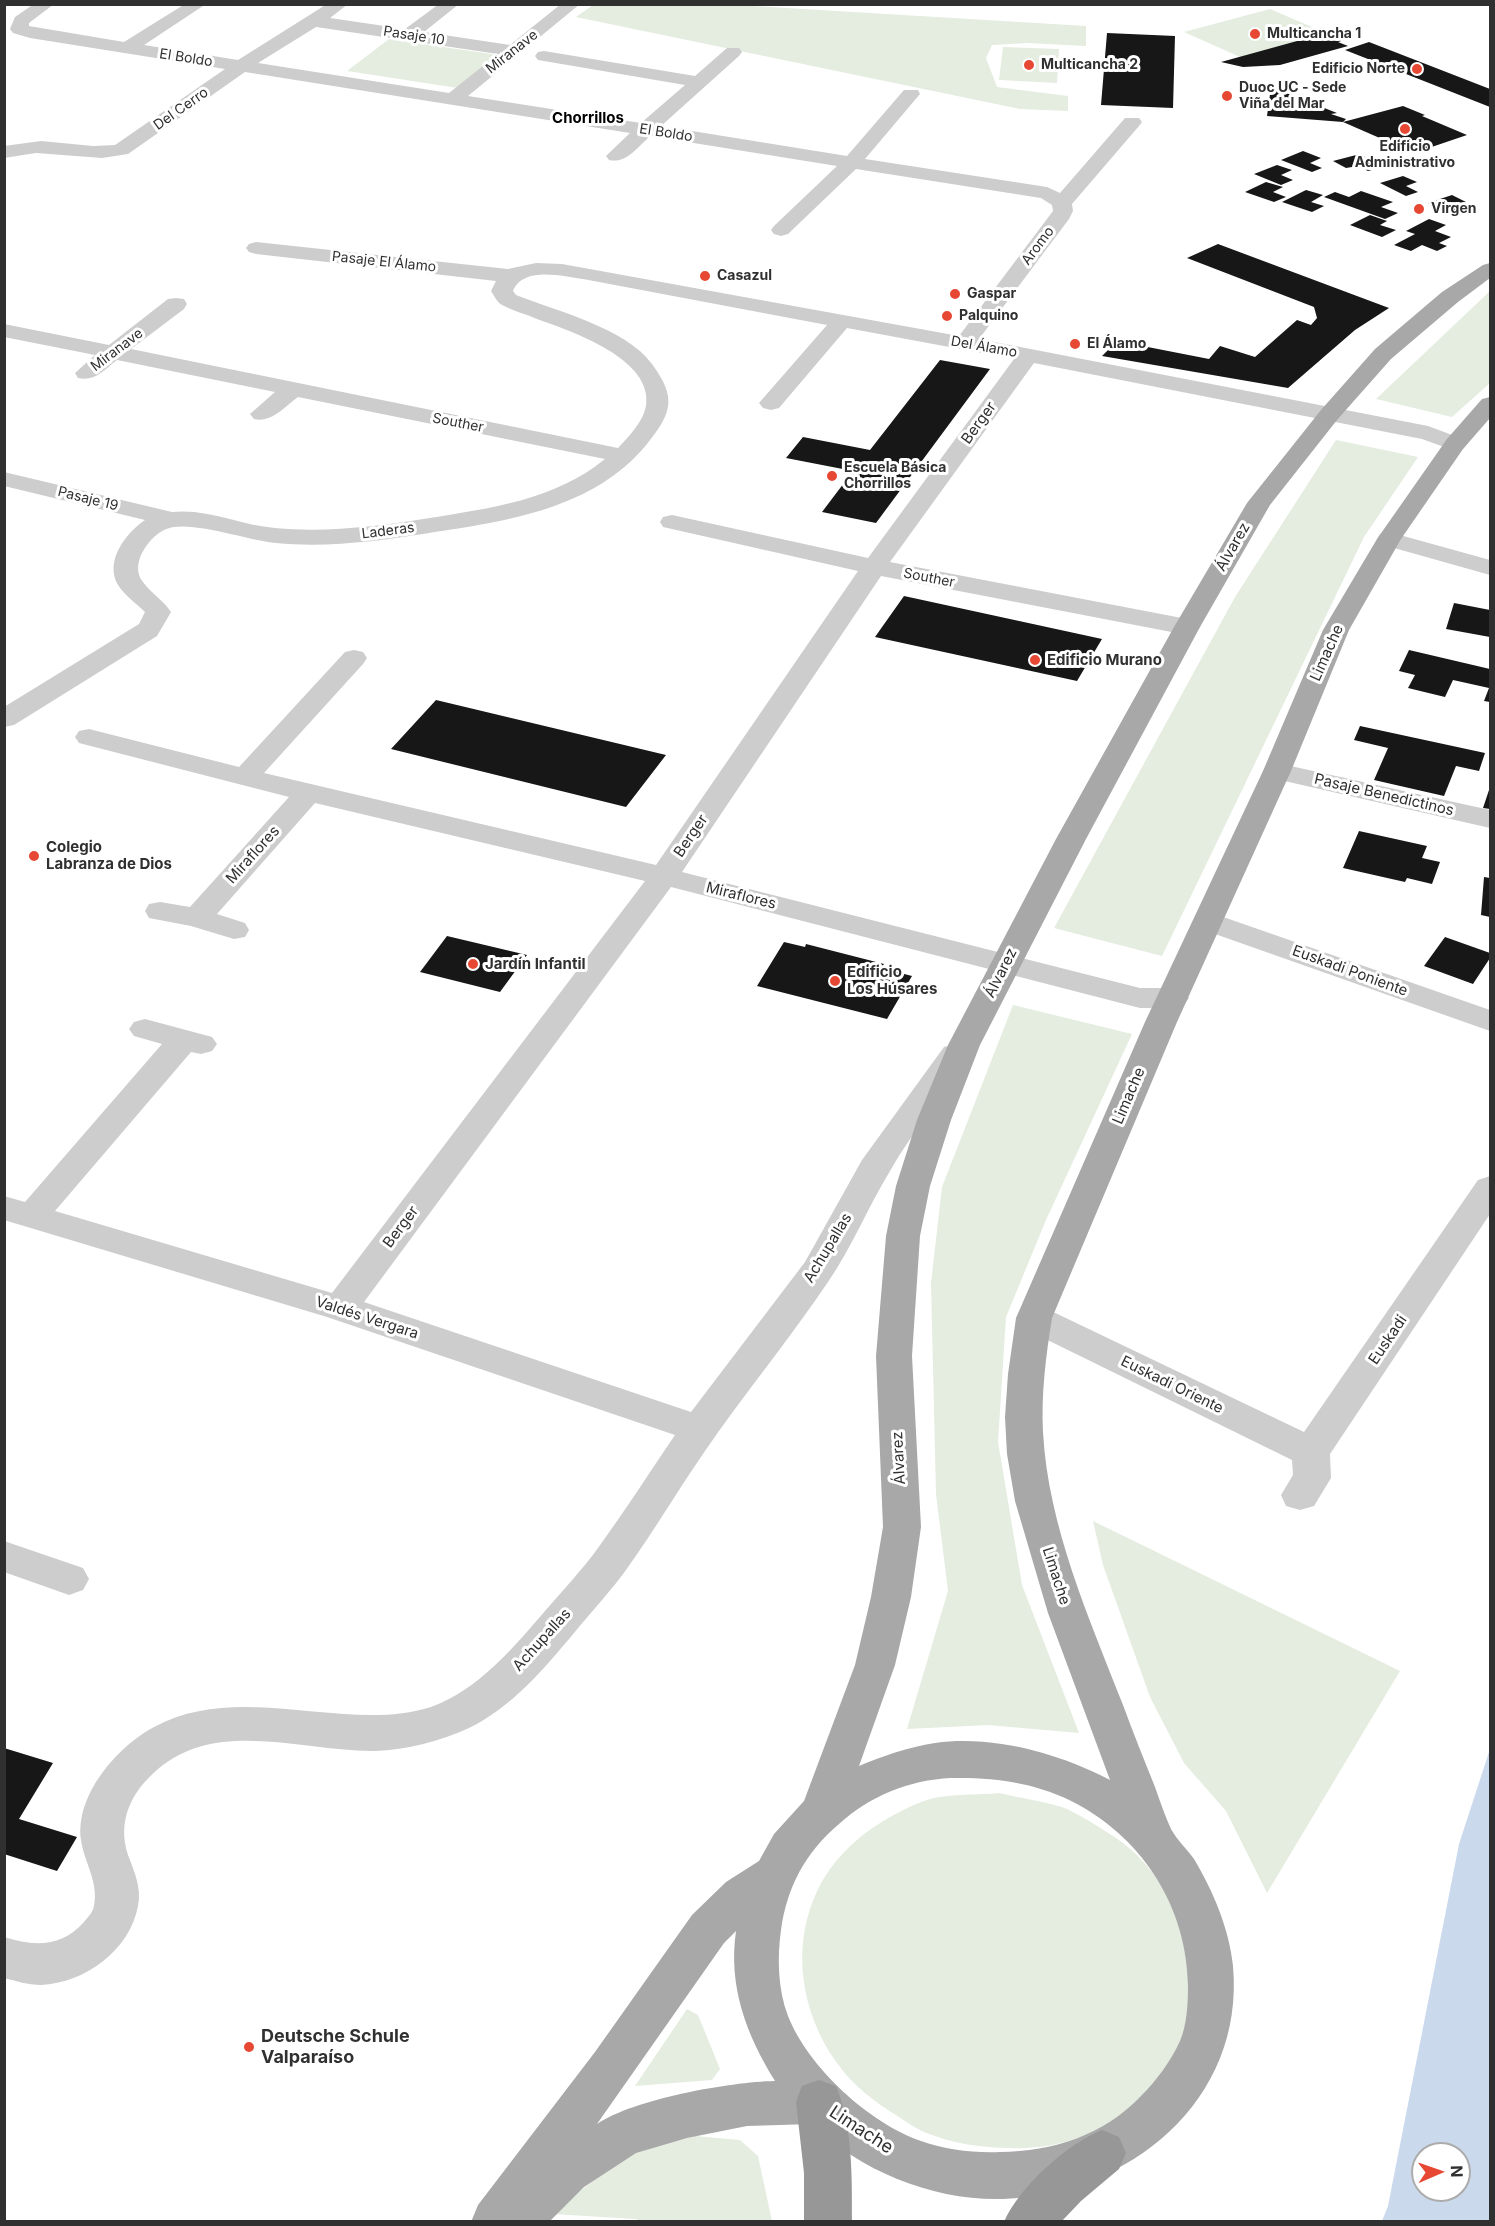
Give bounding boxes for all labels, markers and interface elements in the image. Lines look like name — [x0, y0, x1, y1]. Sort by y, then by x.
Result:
street label: Pasaje 10 — [382, 23, 446, 49]
place label: Multicancha 1 — [1267, 26, 1361, 42]
street label: Miranave — [483, 27, 541, 77]
marker: Multicancha 1 — [1248, 27, 1262, 41]
street label: El Boldo — [158, 46, 214, 70]
place label: Multicancha 2 — [1041, 57, 1138, 73]
marker: Multicancha 2 — [1022, 58, 1036, 72]
place label: Edificio Norte — [1312, 61, 1405, 77]
marker: Edificio Norte — [1410, 62, 1424, 76]
place label: Duoc UC - Sede Viña del Mar — [1239, 80, 1346, 112]
street label: Del Cerro — [150, 84, 212, 134]
marker: Duoc UC - Sede Viña del Mar — [1220, 89, 1234, 103]
district label: Chorrillos — [552, 109, 624, 127]
street label: El Boldo — [638, 121, 694, 145]
marker: Edificio Administrativo — [1398, 122, 1412, 136]
place label: Edificio Administrativo — [1355, 139, 1455, 172]
place label: Virgen — [1431, 201, 1477, 217]
marker: Virgen — [1412, 202, 1426, 216]
street label: Aromo — [1018, 223, 1058, 269]
street label: Pasaje El Álamo — [331, 248, 437, 276]
place label: Casazul — [717, 268, 772, 284]
marker: Casazul — [698, 269, 712, 283]
place label: Gaspar — [967, 286, 1016, 302]
marker: Gaspar — [948, 287, 962, 301]
place label: Palquino — [959, 308, 1018, 324]
marker: Palquino — [940, 309, 954, 323]
street label: Miranave — [88, 325, 146, 375]
street label: Del Álamo — [949, 333, 1019, 361]
place label: El Álamo — [1087, 336, 1146, 352]
marker: El Álamo — [1068, 337, 1082, 351]
street label: Berger — [958, 398, 1000, 448]
street label: Souther — [431, 410, 485, 436]
place label: Escuela Básica Chorrillos — [844, 460, 946, 492]
marker: Escuela Básica Chorrillos — [825, 469, 839, 483]
street label: Pasaje 19 — [56, 483, 120, 515]
street label: Laderas — [361, 519, 415, 543]
street label: Álvarez — [1212, 520, 1254, 574]
street label: Souther — [902, 565, 956, 591]
street label: Limache — [1307, 622, 1347, 684]
place label: Edificio Murano — [1047, 651, 1162, 669]
marker: Edificio Murano — [1028, 653, 1042, 667]
street label: Pasaje Benedictinos — [1312, 770, 1456, 820]
street label: Berger — [670, 811, 712, 861]
street label: Miraflores — [222, 822, 284, 888]
place label: Colegio Labranza de Dios — [46, 838, 172, 873]
marker: Colegio Labranza de Dios — [27, 849, 41, 863]
street label: Miraflores — [704, 879, 778, 913]
street label: Euskadi Poniente — [1290, 942, 1410, 1000]
street label: Álvarez — [981, 945, 1021, 1001]
place label: Jardín Infantil — [485, 955, 586, 973]
marker: Jardín Infantil — [466, 957, 480, 971]
place label: Edificio Los Húsares — [847, 963, 937, 998]
marker: Edificio Los Húsares — [828, 974, 842, 988]
street label: Limache — [1109, 1065, 1149, 1127]
street label: Berger — [380, 1203, 422, 1251]
street label: Achupallas — [800, 1210, 856, 1286]
street label: Valdés Vergara — [313, 1293, 421, 1343]
street label: Euskadi — [1365, 1312, 1411, 1368]
street label: Euskadi Oriente — [1118, 1352, 1226, 1418]
street label: Álvarez — [889, 1431, 909, 1485]
street label: Limache — [1038, 1545, 1074, 1607]
street label: Achupallas — [509, 1605, 575, 1675]
place label: Deutsche Schule Valparaíso — [261, 2026, 410, 2068]
marker: Deutsche Schule Valparaíso — [242, 2040, 256, 2054]
street label: Limache — [825, 2101, 897, 2159]
north arrow — [1411, 2142, 1471, 2202]
text: N — [1447, 2165, 1467, 2178]

